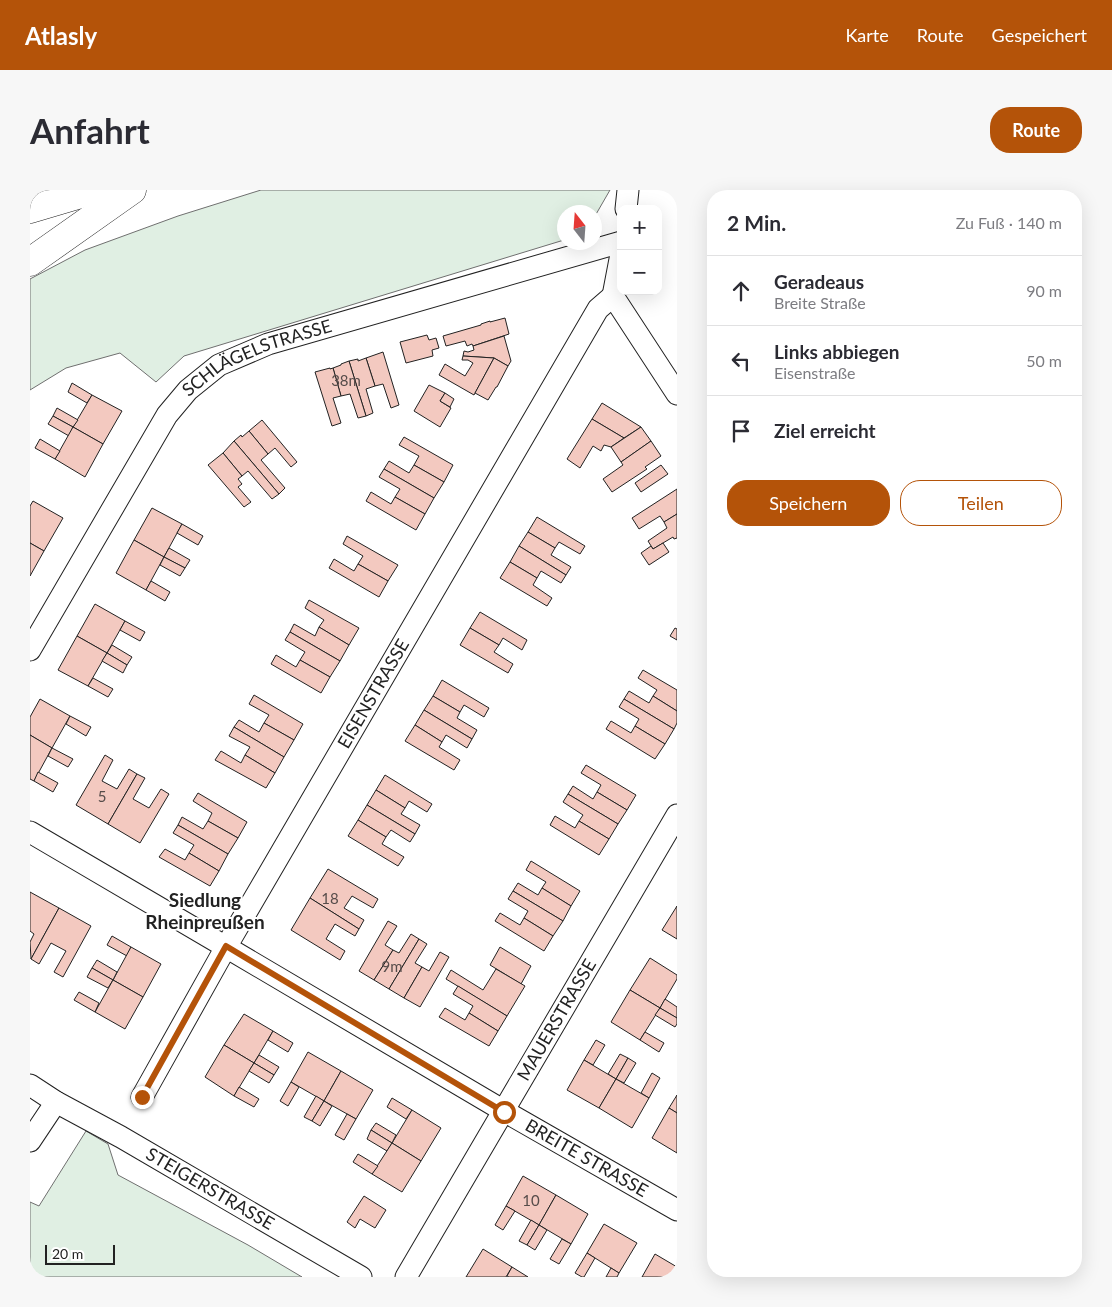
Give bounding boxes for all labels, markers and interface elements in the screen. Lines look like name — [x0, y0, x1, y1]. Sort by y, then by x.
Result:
text: Atlasly — [25, 21, 97, 50]
text: Karte — [845, 24, 889, 46]
text: Route — [917, 24, 964, 46]
text: Gespeichert — [992, 24, 1087, 46]
button: Route — [990, 107, 1082, 153]
text: Anfahrt — [30, 109, 150, 151]
north arrow — [557, 205, 602, 250]
map controls — [617, 205, 662, 295]
button: + — [617, 205, 662, 250]
text: 2 Min. — [727, 210, 786, 235]
text: Zu Fuß · 140 m — [956, 213, 1062, 232]
button: − — [617, 250, 662, 295]
text: Geradeaus — [774, 270, 864, 293]
icon: ahead — [727, 277, 755, 305]
text: 90 m — [1026, 281, 1062, 300]
text: Breite Straße — [774, 293, 866, 312]
street label: SCHLÄGELSTRASSE — [177, 314, 334, 400]
text: Links abbiegen — [774, 340, 899, 363]
icon: left — [727, 347, 755, 375]
text: 50 m — [1026, 351, 1062, 370]
text: Eisenstraße — [774, 363, 855, 382]
house number: 38m — [331, 371, 361, 389]
icon: arrive — [727, 417, 755, 445]
text: Ziel erreicht — [774, 419, 876, 442]
button: Speichern — [727, 480, 890, 526]
button: Teilen — [900, 480, 1062, 526]
street label: EISENSTRASSE — [332, 635, 413, 752]
house number: 5 — [98, 787, 106, 805]
district label: Siedlung Rheinpreußen — [145, 888, 265, 933]
house number: 18 — [321, 889, 339, 907]
street label: MAUERSTRASSE — [512, 955, 600, 1084]
house number: 9m — [381, 957, 403, 975]
route end — [131, 1086, 154, 1109]
route start — [493, 1101, 516, 1124]
street label: BREITE STRASSE — [522, 1114, 652, 1201]
street label: STEIGERSTRASSE — [143, 1142, 279, 1234]
house number: 10 — [522, 1191, 540, 1209]
scale bar — [45, 1242, 115, 1265]
text: 20 m — [52, 1245, 83, 1262]

